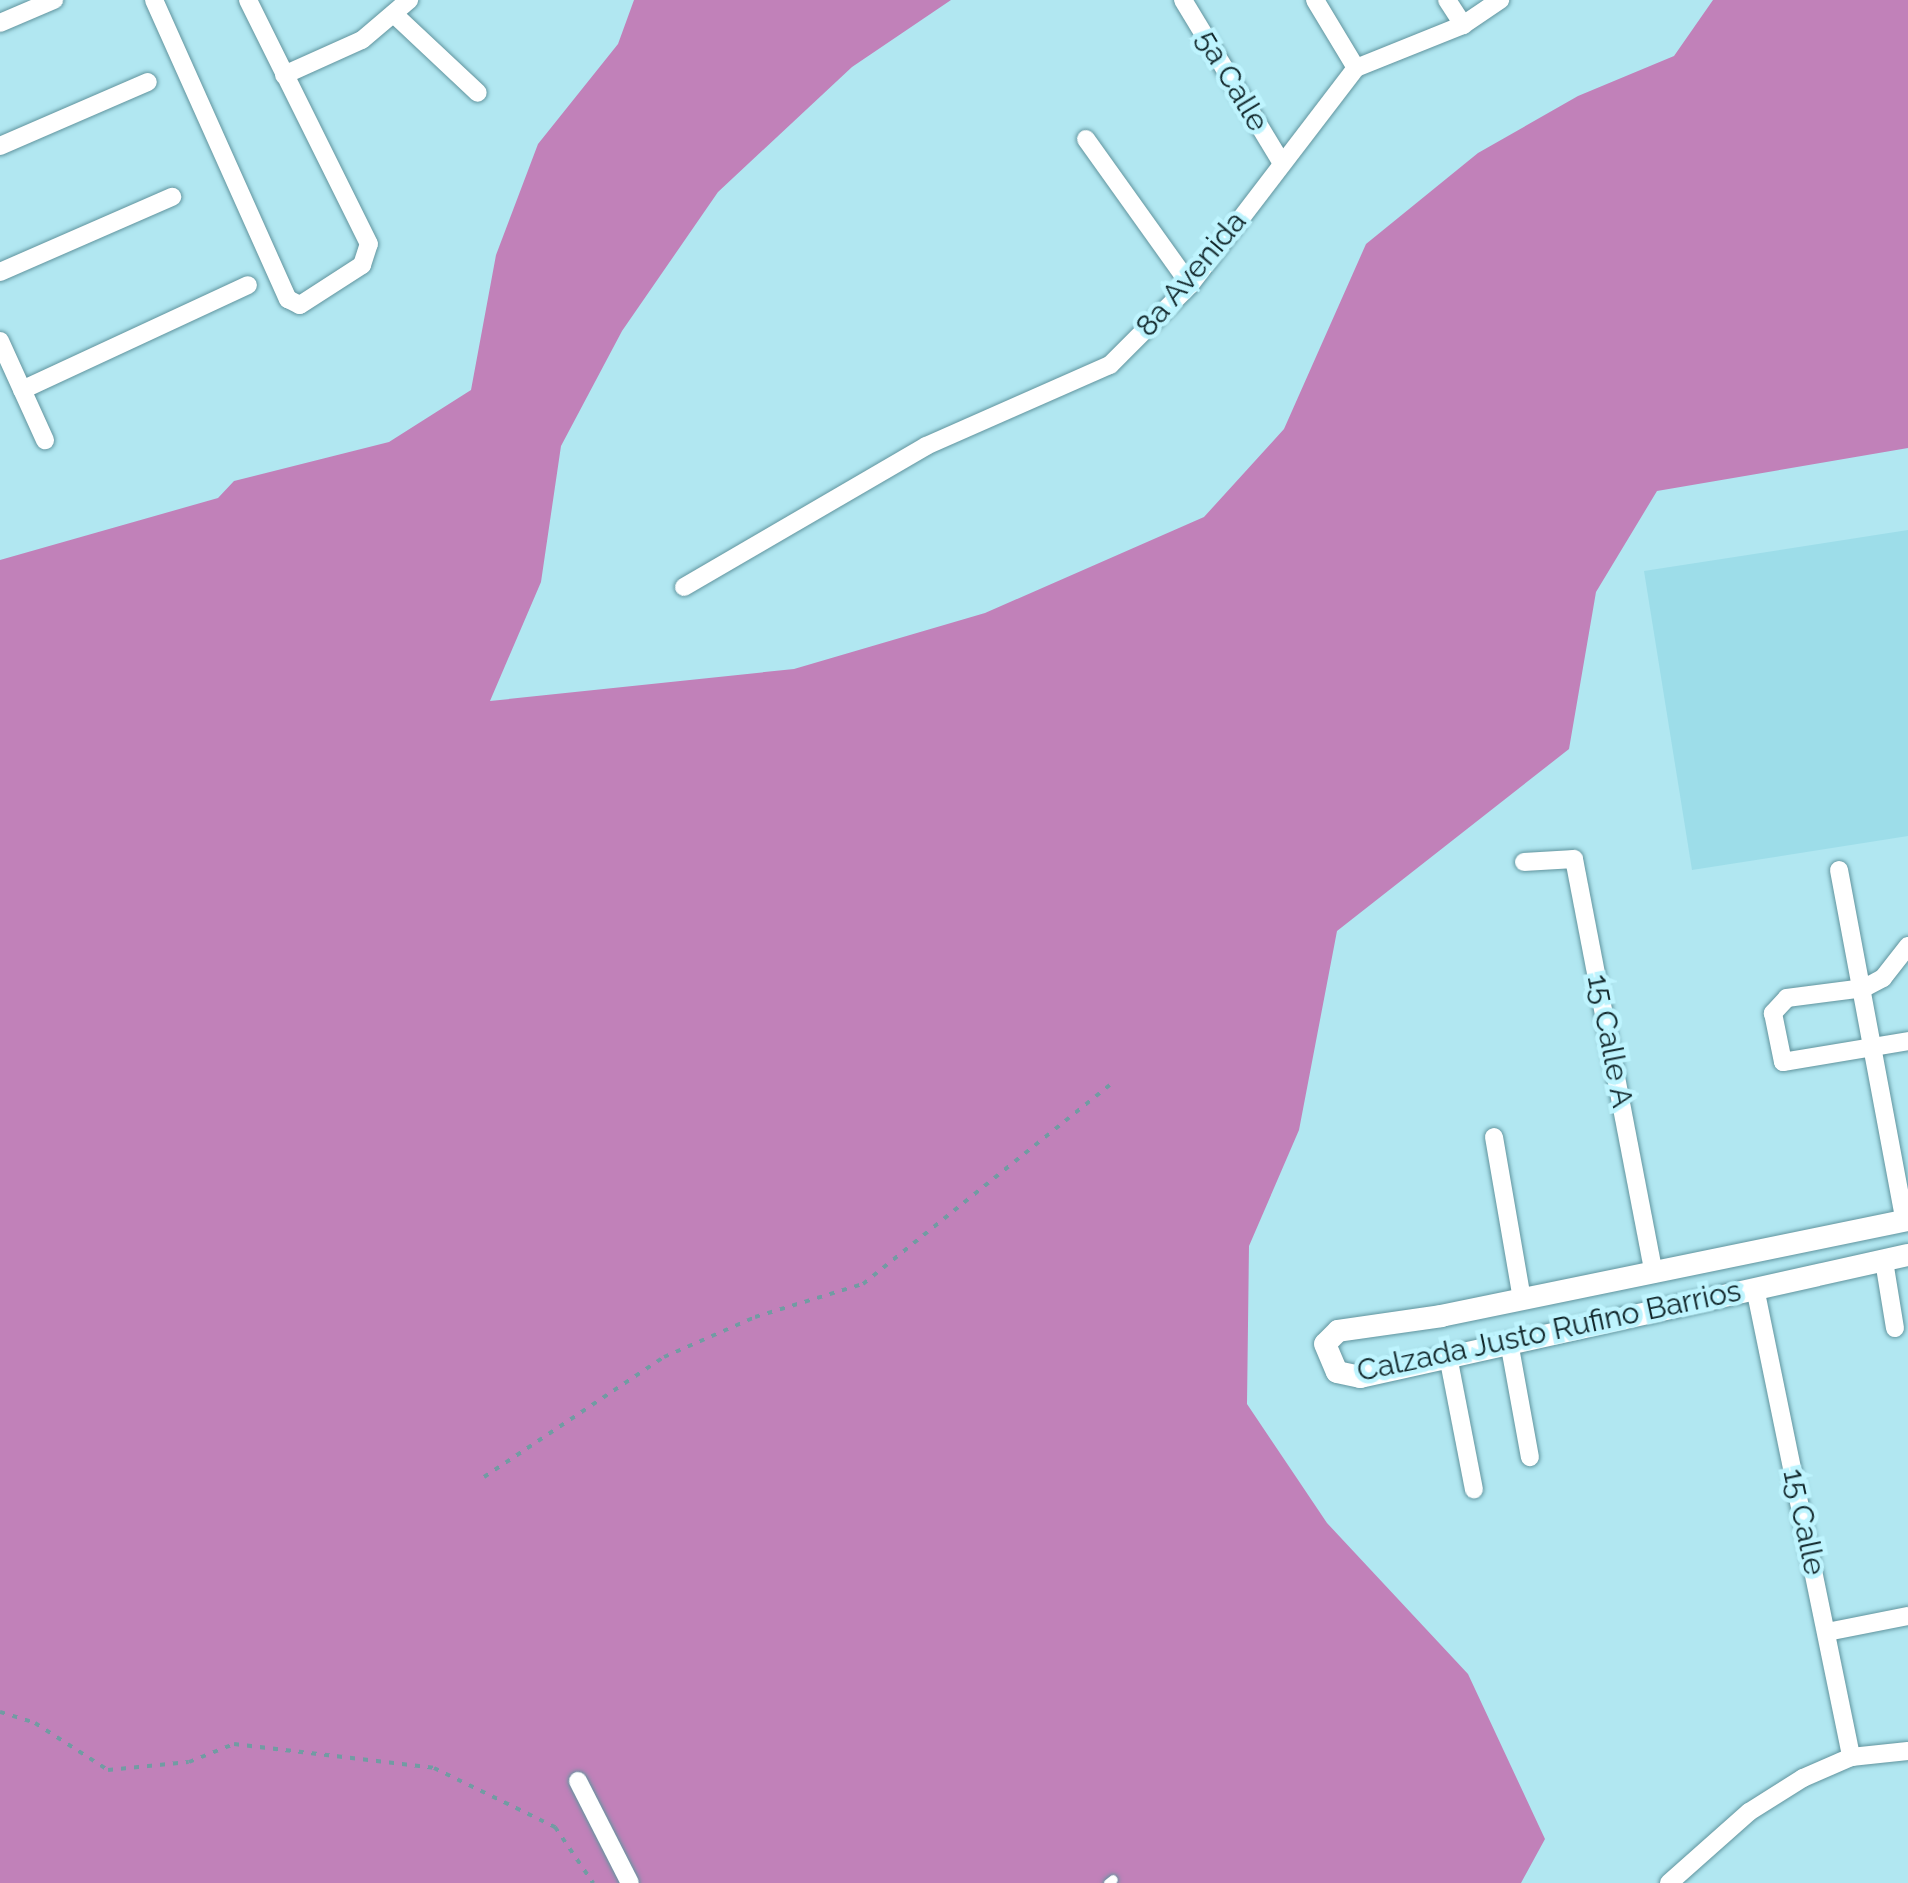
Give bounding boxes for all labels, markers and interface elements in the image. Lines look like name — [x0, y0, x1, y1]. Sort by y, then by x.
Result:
street label: 5a Calle — [1188, 24, 1276, 138]
street label: 8a Avenida — [1128, 204, 1254, 344]
street label: 15 Calle A — [1579, 971, 1641, 1111]
street label: Calzada Justo Rufino Barrios — [1353, 1273, 1745, 1389]
street label: 15 Calle — [1775, 1466, 1833, 1578]

